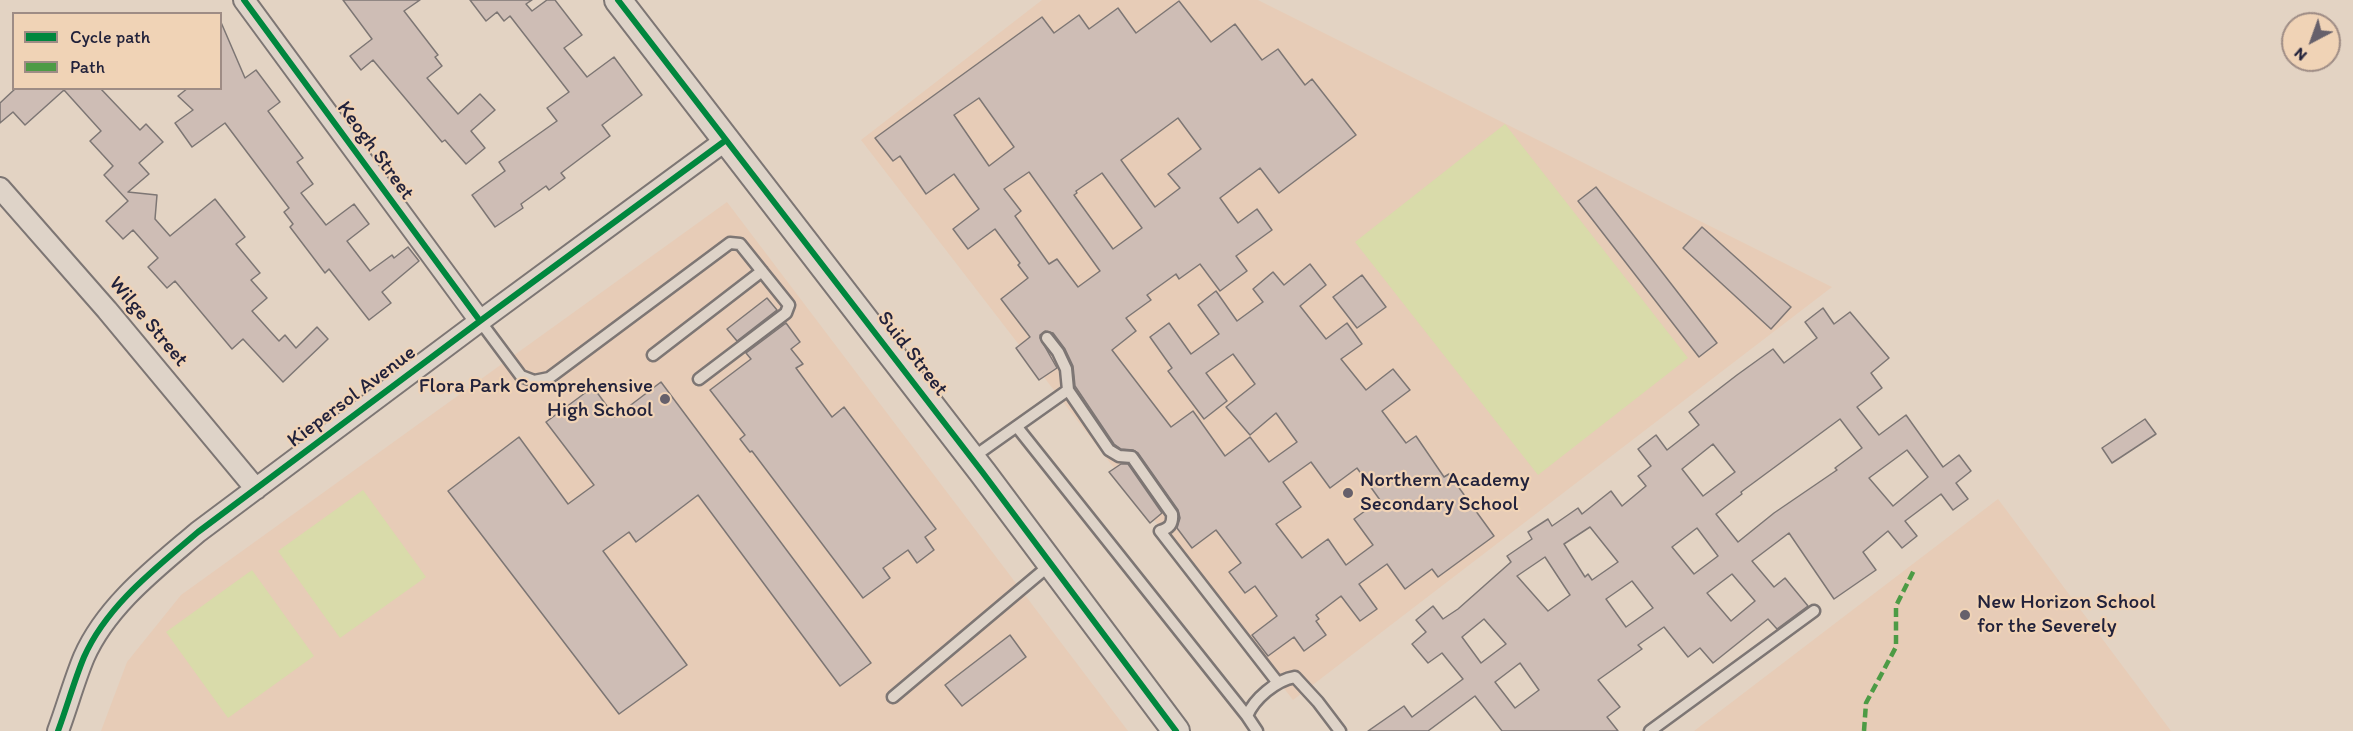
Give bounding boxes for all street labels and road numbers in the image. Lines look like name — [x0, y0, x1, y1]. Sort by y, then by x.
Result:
street label: Keogh Street — [331, 97, 419, 205]
street label: Wilge Street — [103, 272, 193, 372]
street label: Suid Street — [871, 307, 953, 401]
street label: Kiepersol Avenue — [283, 340, 421, 454]

